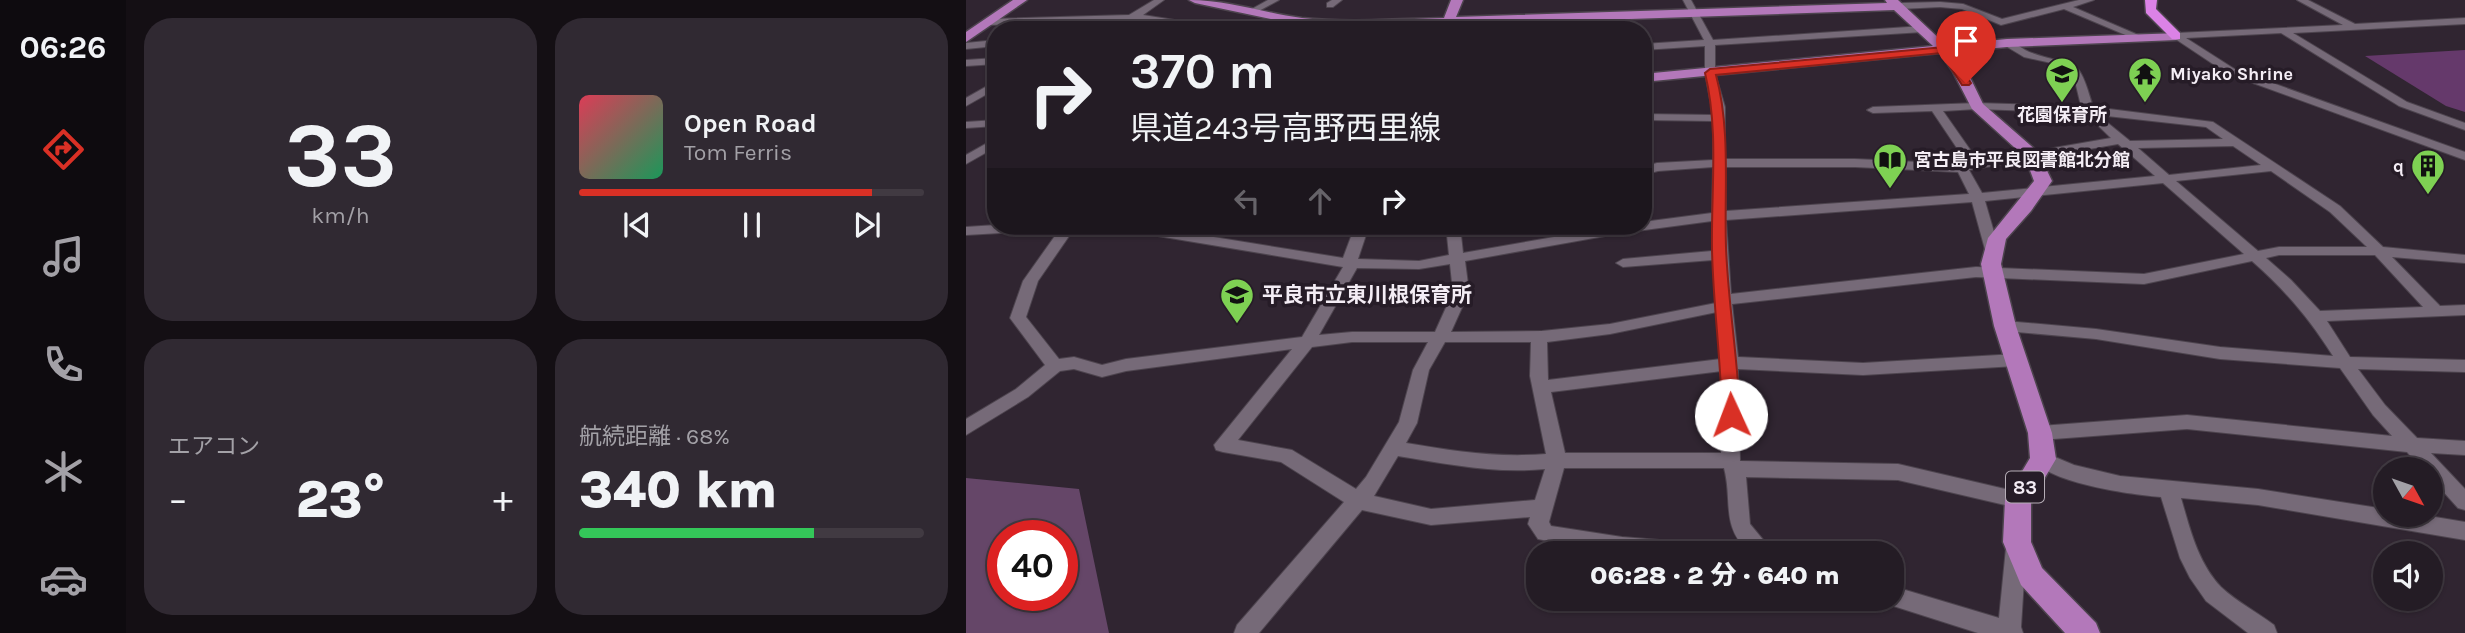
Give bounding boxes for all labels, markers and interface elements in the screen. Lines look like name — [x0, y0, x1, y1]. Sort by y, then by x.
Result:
pin — [1936, 11, 1996, 83]
icon: arrive — [1947, 22, 1985, 60]
text: 06:26 — [19, 29, 107, 66]
text: 370 m — [1130, 43, 1275, 100]
icon: right — [1015, 49, 1106, 140]
school or university icon: 花園保育所 — [2043, 55, 2081, 104]
temple icon: Miyako Shrine — [2126, 55, 2164, 104]
place label: Miyako Shrine — [2170, 63, 2293, 85]
text: 33 — [284, 103, 397, 209]
place label: 花園保育所 — [2017, 104, 2107, 126]
text: Open Road — [684, 108, 817, 139]
text: 県道243号高野西里線 — [1130, 110, 1441, 147]
icon: directions — [39, 125, 88, 174]
text: Tom Ferris — [684, 139, 792, 166]
library icon: 宮古島市平良図書館北分館 — [1871, 141, 1909, 190]
building icon: q — [2409, 147, 2447, 196]
place label: 宮古島市平良図書館北分館 — [1914, 149, 2130, 171]
place label: q — [2393, 155, 2404, 177]
icon: left — [1228, 182, 1266, 220]
icon: ahead — [1301, 182, 1339, 220]
icon: right — [1374, 182, 1412, 220]
text: km/h — [311, 202, 370, 229]
icon: previous — [618, 206, 656, 244]
icon: pause — [733, 206, 771, 244]
icon: next — [848, 206, 886, 244]
icon: music — [39, 232, 88, 281]
school or university icon: 平良市立東川根保育所 — [1218, 276, 1256, 325]
place label: 平良市立東川根保育所 — [1262, 283, 1472, 307]
icon: phone — [39, 340, 88, 389]
position arrow — [1694, 378, 1768, 452]
text: 航続距離 · 68% — [579, 423, 730, 450]
text: エアコン — [168, 433, 260, 460]
icon: climate — [39, 447, 88, 496]
north arrow — [2373, 457, 2443, 527]
map controls — [2373, 457, 2443, 611]
text: 340 km — [579, 459, 777, 520]
text: 23° — [296, 469, 385, 530]
road number: 83 — [2006, 472, 2044, 502]
text: − — [168, 477, 188, 522]
text: + — [493, 477, 513, 522]
speed limit sign: 40 — [987, 520, 1078, 611]
button: sound — [2373, 541, 2443, 611]
icon: car — [39, 555, 88, 604]
text: 06:28 · 2 分 · 640 m — [1590, 560, 1840, 591]

